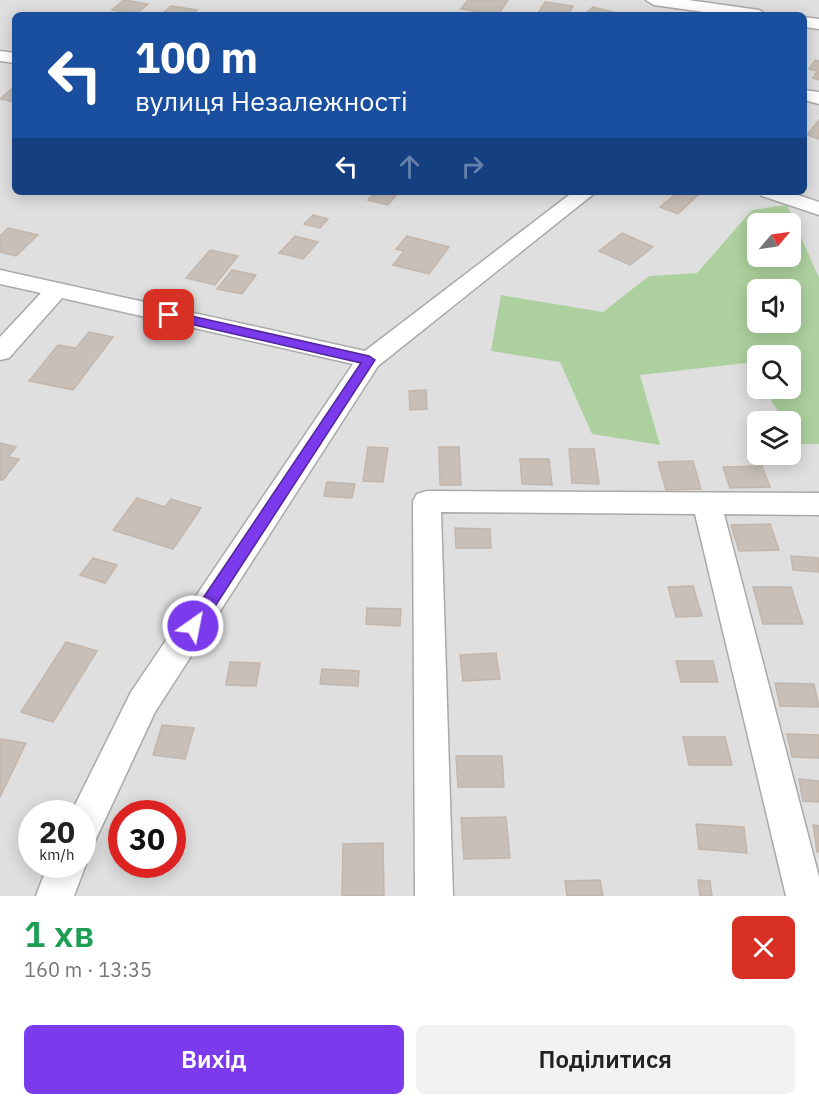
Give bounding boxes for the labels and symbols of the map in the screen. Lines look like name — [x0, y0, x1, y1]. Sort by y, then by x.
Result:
north arrow — [747, 213, 801, 267]
pin — [143, 289, 194, 340]
position arrow — [161, 594, 225, 658]
speed limit sign: 30 — [108, 800, 186, 878]

